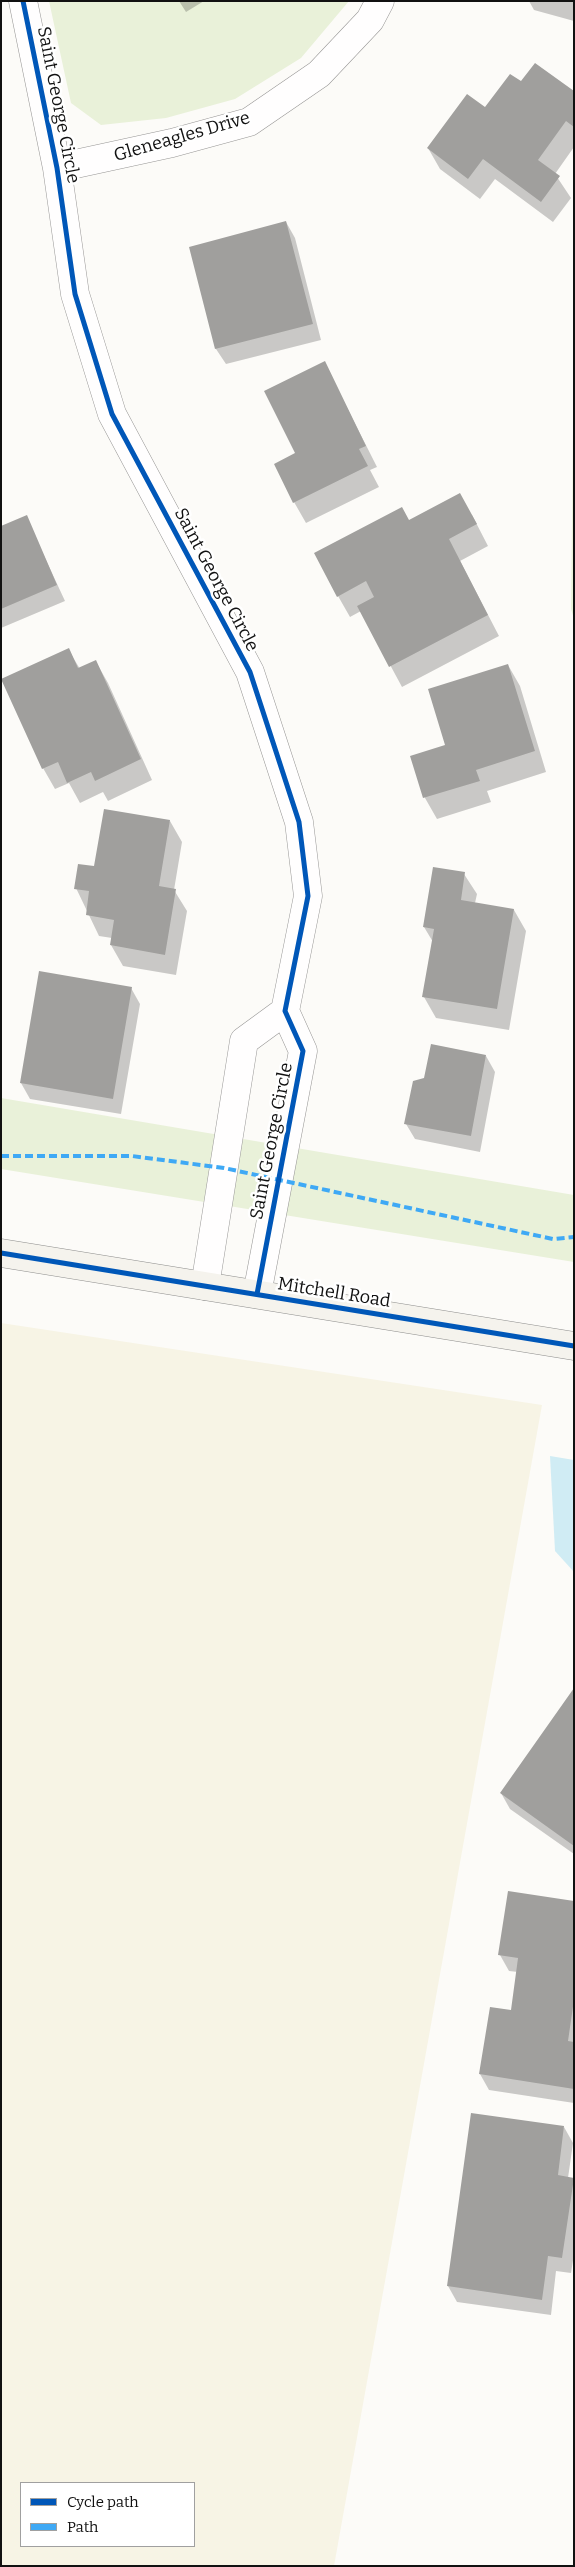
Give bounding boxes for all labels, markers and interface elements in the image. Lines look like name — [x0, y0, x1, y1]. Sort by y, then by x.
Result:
street label: Saint George Circle — [32, 25, 84, 185]
street label: Gleneagles Drive — [111, 107, 253, 167]
street label: Saint George Circle — [169, 505, 263, 655]
street label: Saint George Circle — [246, 1061, 298, 1221]
street label: Mitchell Road — [276, 1273, 392, 1313]
legend — [20, 2482, 195, 2547]
text: Cycle path — [67, 2493, 139, 2511]
text: Path — [67, 2518, 98, 2536]

